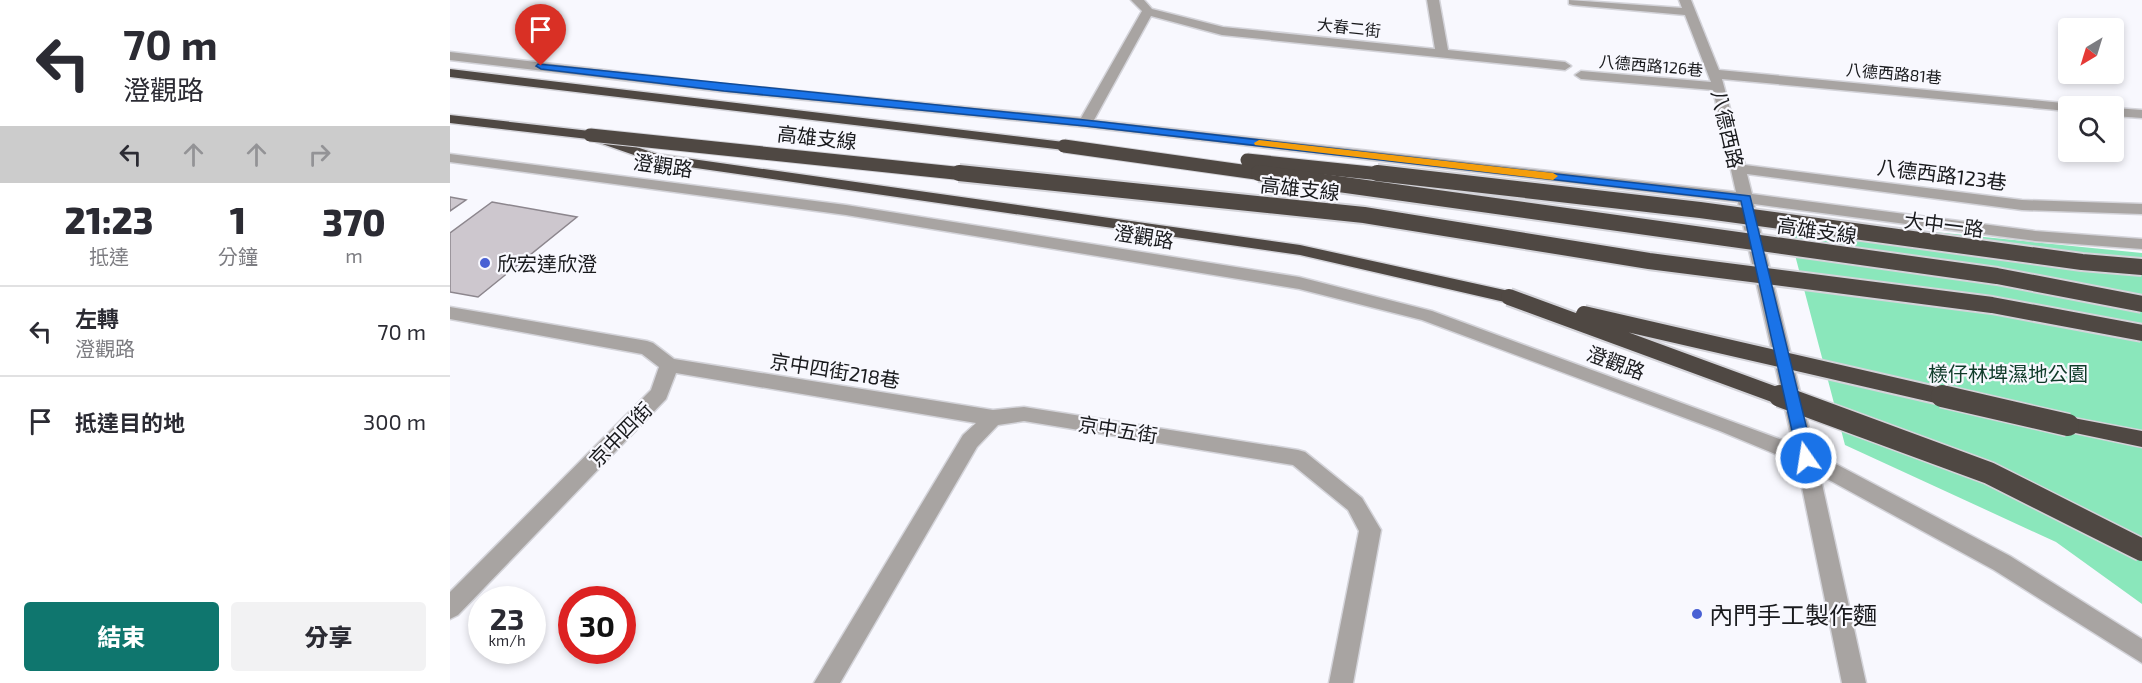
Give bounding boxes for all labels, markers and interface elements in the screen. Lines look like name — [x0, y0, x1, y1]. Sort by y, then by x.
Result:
pin — [515, 4, 566, 66]
icon: arrive — [524, 13, 557, 46]
street label: 大春二街 — [1316, 14, 1382, 40]
text: 70 m — [123, 18, 218, 68]
north arrow — [2058, 18, 2124, 84]
map controls — [2058, 18, 2124, 162]
icon: left — [24, 24, 102, 102]
street label: 八德西路126巷 — [1598, 51, 1704, 79]
street label: 八德西路81巷 — [1845, 59, 1943, 87]
text: 澄觀路 — [123, 73, 204, 105]
street label: 八德西路 — [1707, 87, 1749, 171]
button: search — [2058, 96, 2124, 162]
street label: 高雄支線 — [776, 121, 858, 153]
icon: left — [114, 138, 147, 171]
icon: ahead — [177, 138, 210, 171]
icon: ahead — [240, 138, 273, 171]
icon: right — [303, 138, 336, 171]
street label: 澄觀路 — [632, 149, 694, 181]
street label: 八德西路123巷 — [1876, 154, 2008, 194]
street label: 高雄支線 — [1259, 172, 1341, 204]
text: 21:23 — [64, 198, 154, 241]
text: 1 — [230, 198, 246, 241]
text: 370 — [322, 200, 386, 243]
street label: 大中一路 — [1903, 207, 1985, 241]
street label: 高雄支線 — [1776, 213, 1858, 247]
street label: 澄觀路 — [1112, 219, 1176, 253]
text: m — [345, 243, 363, 267]
text: 抵達 — [89, 244, 129, 268]
text: 分鐘 — [218, 244, 258, 268]
place label: 欣宏達欣澄 — [497, 251, 597, 275]
marker: 欣宏達欣澄 — [478, 256, 492, 270]
text: 左轉 — [75, 305, 119, 331]
icon: left — [24, 315, 57, 348]
text: 70 m — [377, 318, 426, 344]
text: 澄觀路 — [75, 336, 135, 360]
street label: 澄觀路 — [1584, 340, 1648, 384]
street label: 京中四街218巷 — [768, 348, 902, 392]
park label: 檨仔林埤濕地公園 — [1928, 361, 2088, 385]
street label: 京中四街 — [584, 397, 656, 471]
icon: arrive — [24, 405, 57, 438]
text: 300 m — [363, 408, 426, 434]
text: 抵達目的地 — [75, 409, 185, 435]
street label: 京中五街 — [1077, 411, 1159, 447]
position arrow — [1774, 426, 1838, 490]
speed limit sign: 30 — [558, 586, 636, 664]
text: 23 — [490, 600, 524, 636]
place label: 內門手工製作麵 — [1709, 600, 1877, 629]
button: 結束 — [24, 602, 219, 671]
button: 分享 — [231, 602, 426, 671]
marker: 內門手工製作麵 — [1690, 607, 1704, 621]
text: km/h — [488, 631, 526, 649]

